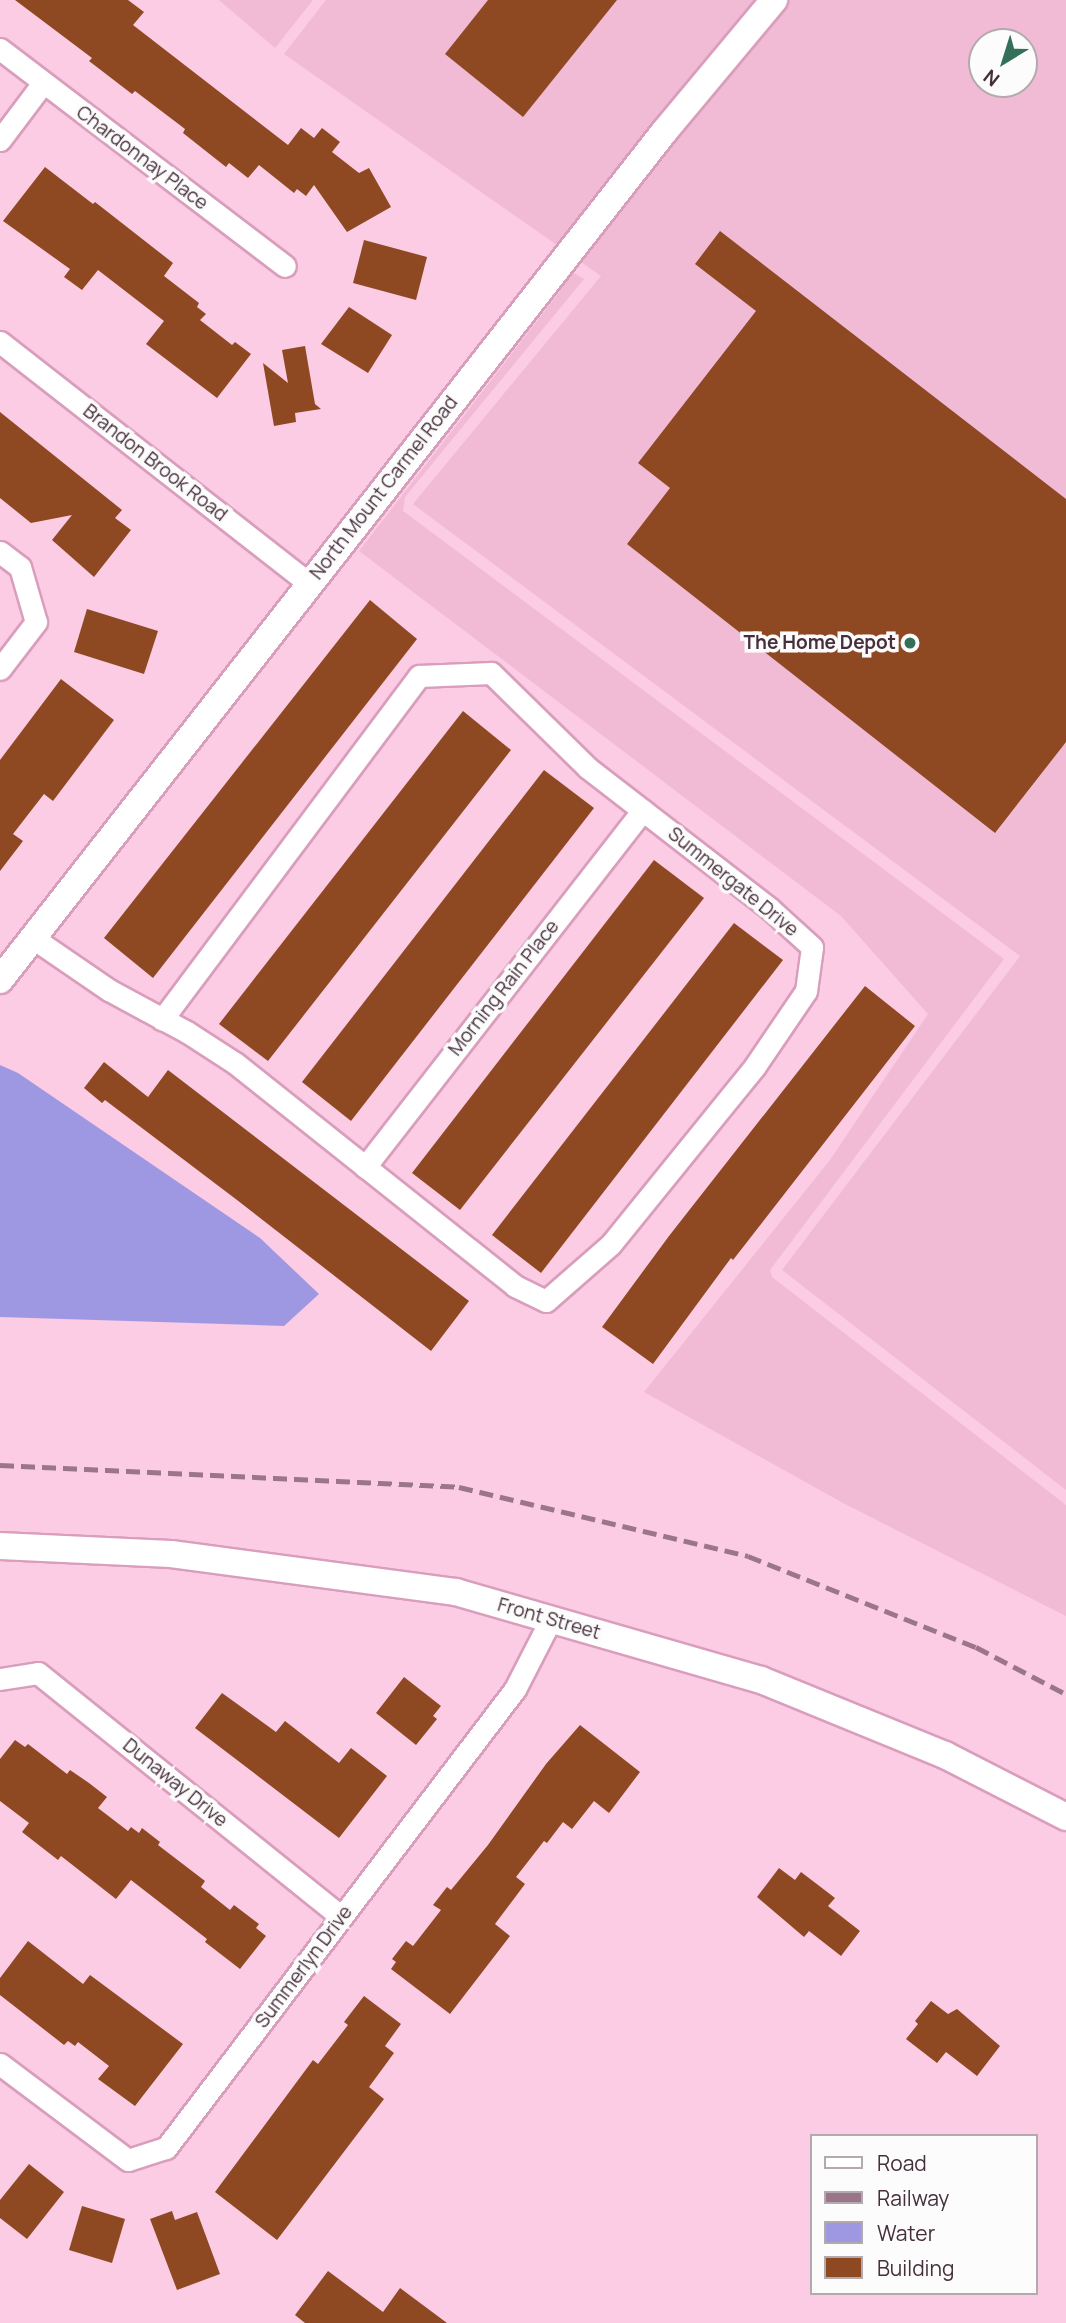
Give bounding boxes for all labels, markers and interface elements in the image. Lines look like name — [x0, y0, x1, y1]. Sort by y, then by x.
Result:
north arrow — [968, 28, 1038, 98]
text: N — [978, 64, 1005, 92]
street label: Chardonnay Place — [72, 101, 212, 215]
street label: North Mount Carmel Road — [305, 392, 463, 584]
street label: Brandon Brook Road — [78, 400, 232, 526]
place label: The Home Depot — [744, 632, 896, 654]
marker: The Home Depot — [902, 635, 918, 651]
street label: Summergate Drive — [663, 822, 803, 942]
street label: Morning Rain Place — [444, 916, 564, 1060]
street label: Front Street — [495, 1593, 603, 1645]
street label: Dunaway Drive — [118, 1734, 232, 1832]
street label: Summerlyn Drive — [251, 1901, 357, 2033]
legend — [810, 2134, 1038, 2295]
text: Road — [877, 2149, 927, 2177]
text: Railway — [877, 2184, 949, 2212]
text: Water — [877, 2219, 935, 2247]
text: Building — [877, 2254, 954, 2282]

